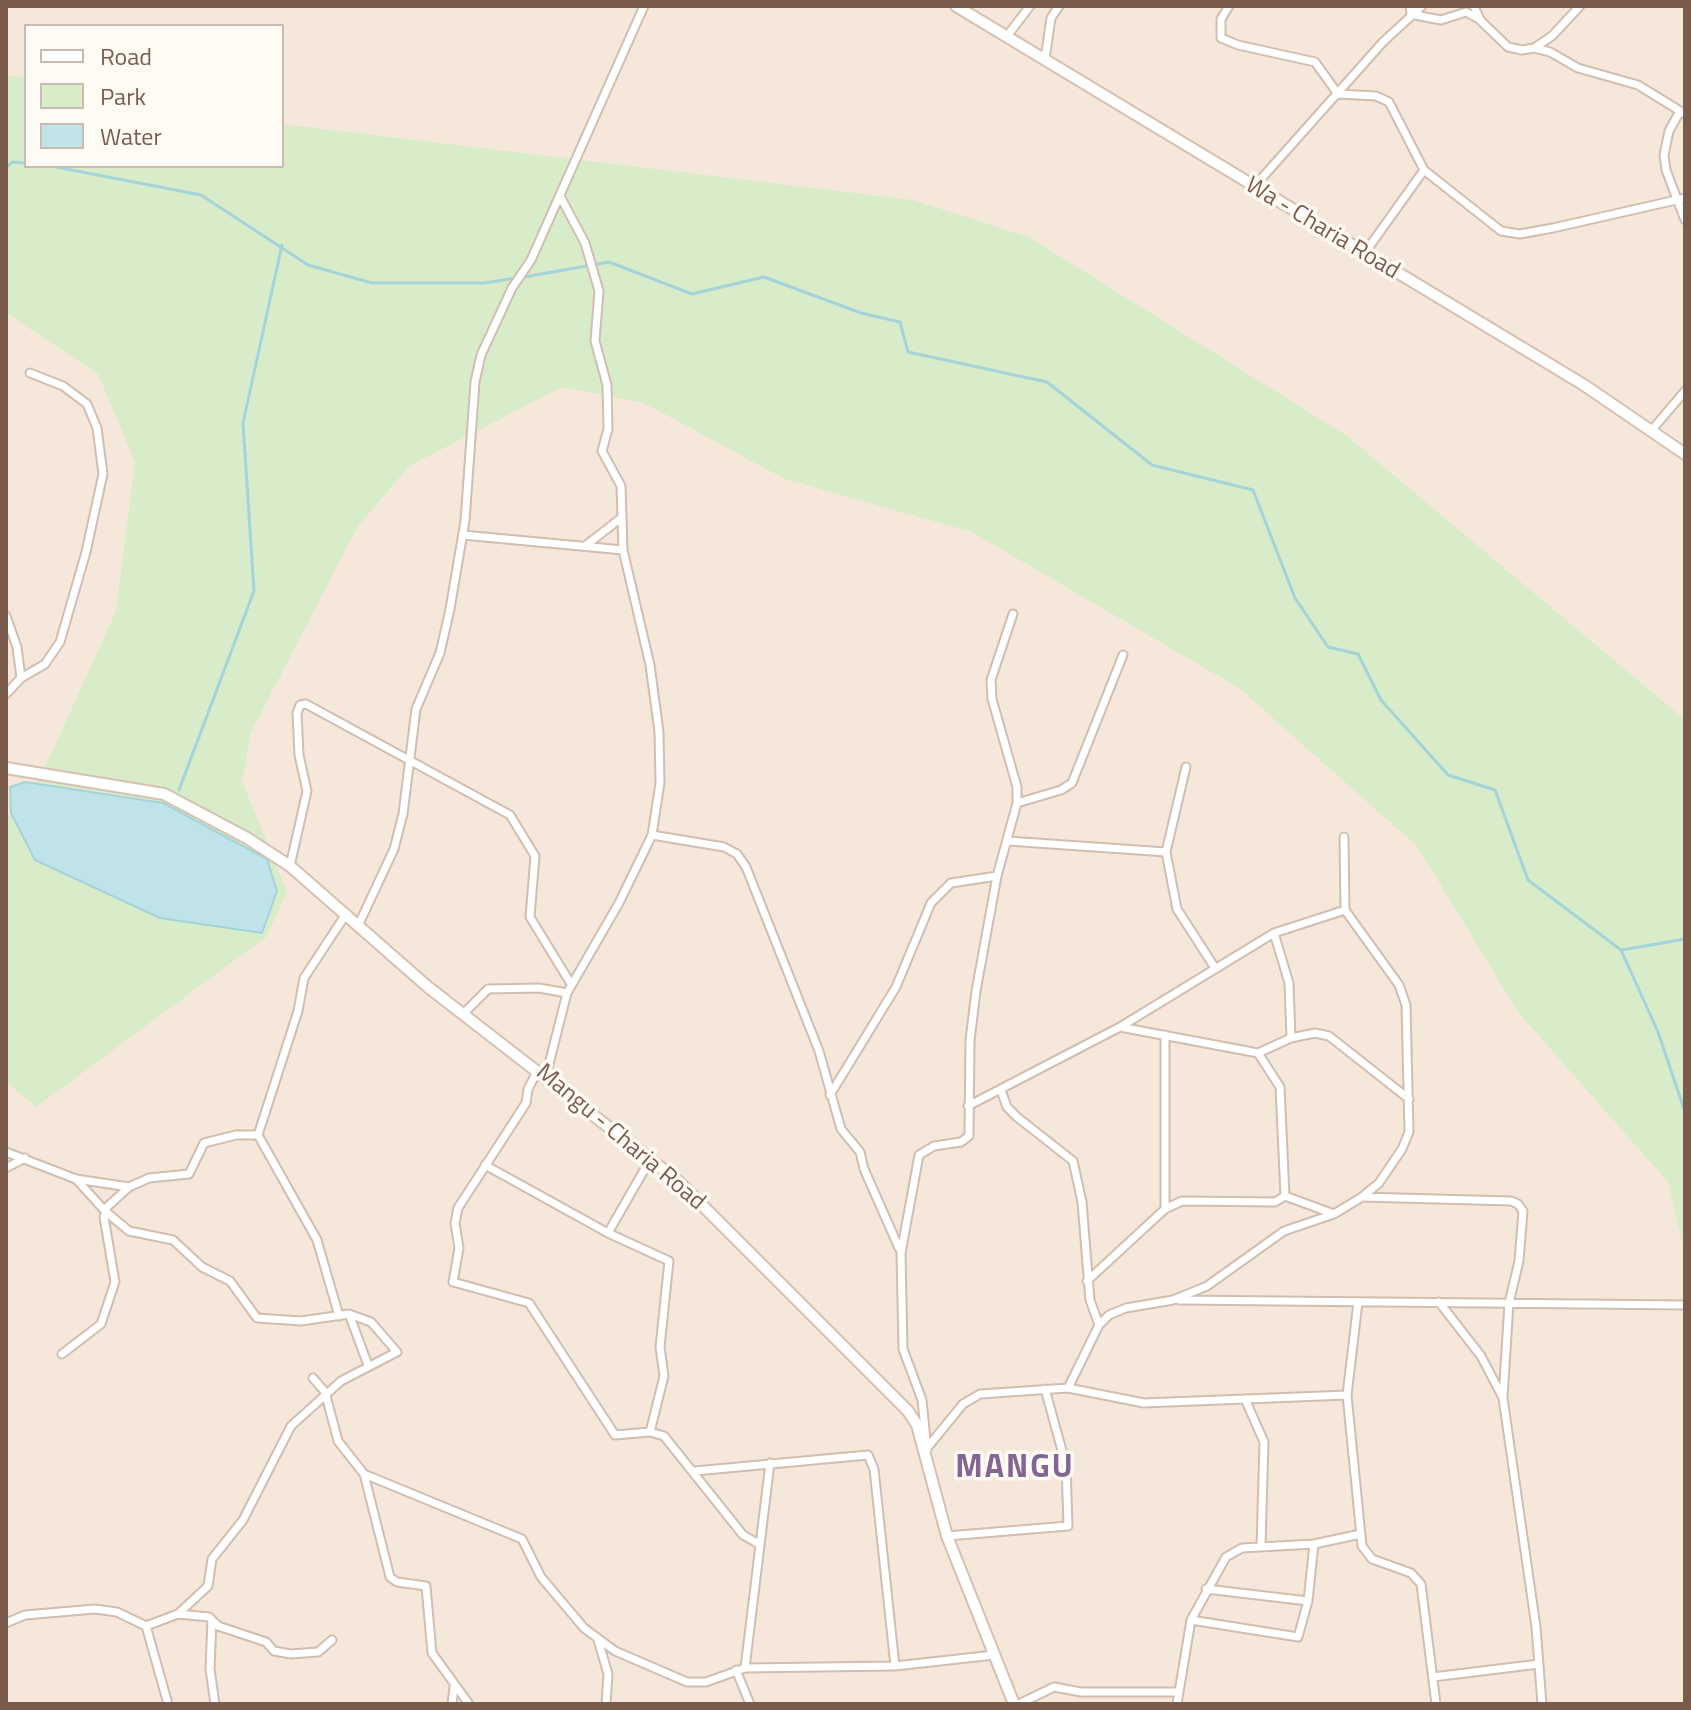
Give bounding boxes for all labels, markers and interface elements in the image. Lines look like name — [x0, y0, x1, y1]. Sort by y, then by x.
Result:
legend — [24, 24, 284, 168]
text: Road — [100, 38, 152, 74]
text: Park — [100, 78, 146, 114]
text: Water — [100, 118, 162, 154]
street label: Wa - Charia Road — [1240, 172, 1404, 286]
street label: Mangu - Charia Road — [530, 1059, 710, 1217]
district label: MANGU — [955, 1450, 1075, 1488]

